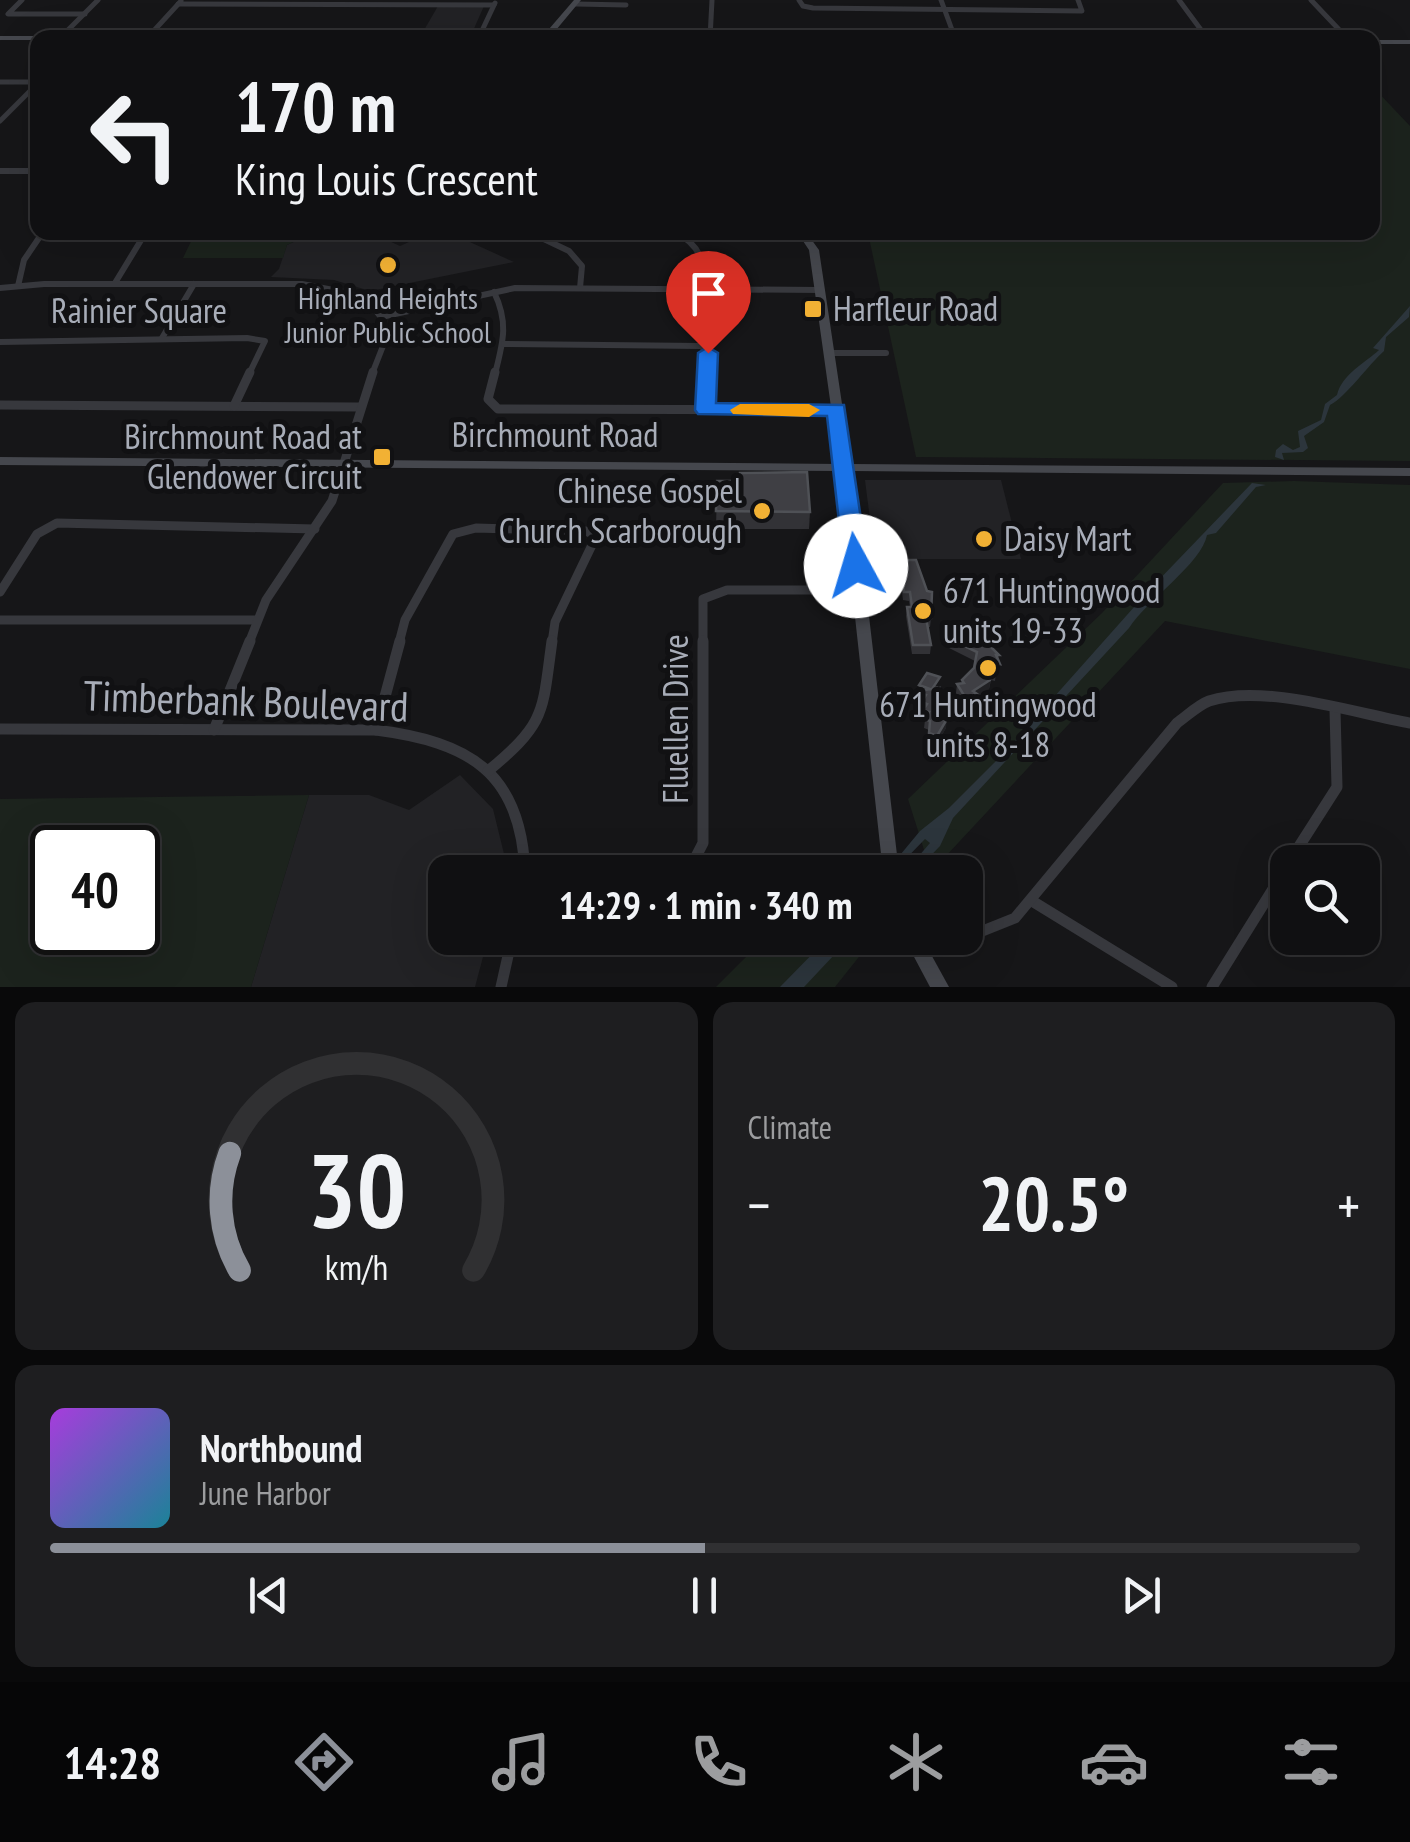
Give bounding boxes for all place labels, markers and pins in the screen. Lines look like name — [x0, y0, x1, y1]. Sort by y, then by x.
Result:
pin — [666, 251, 751, 354]
marker: Highland Heights Junior Public School — [377, 254, 399, 276]
place label: Highland Heights Junior Public School — [284, 278, 491, 351]
place label: Harfleur Road — [833, 285, 998, 331]
marker: Harfleur Road — [802, 298, 824, 320]
place label: Birchmount Road at Glendower Circuit — [124, 413, 362, 499]
marker: Birchmount Road at Glendower Circuit — [371, 446, 393, 468]
place label: Chinese Gospel Church Scarborough — [499, 467, 742, 553]
marker: Chinese Gospel Church Scarborough — [751, 500, 773, 522]
place label: Daisy Mart — [1004, 515, 1132, 561]
marker: Daisy Mart — [973, 528, 995, 550]
place label: 671 Huntingwood units 19-33 — [943, 567, 1160, 653]
marker: 671 Huntingwood units 19-33 — [912, 600, 934, 622]
marker: 671 Huntingwood units 8-18 — [977, 657, 999, 679]
place label: 671 Huntingwood units 8-18 — [879, 681, 1097, 767]

